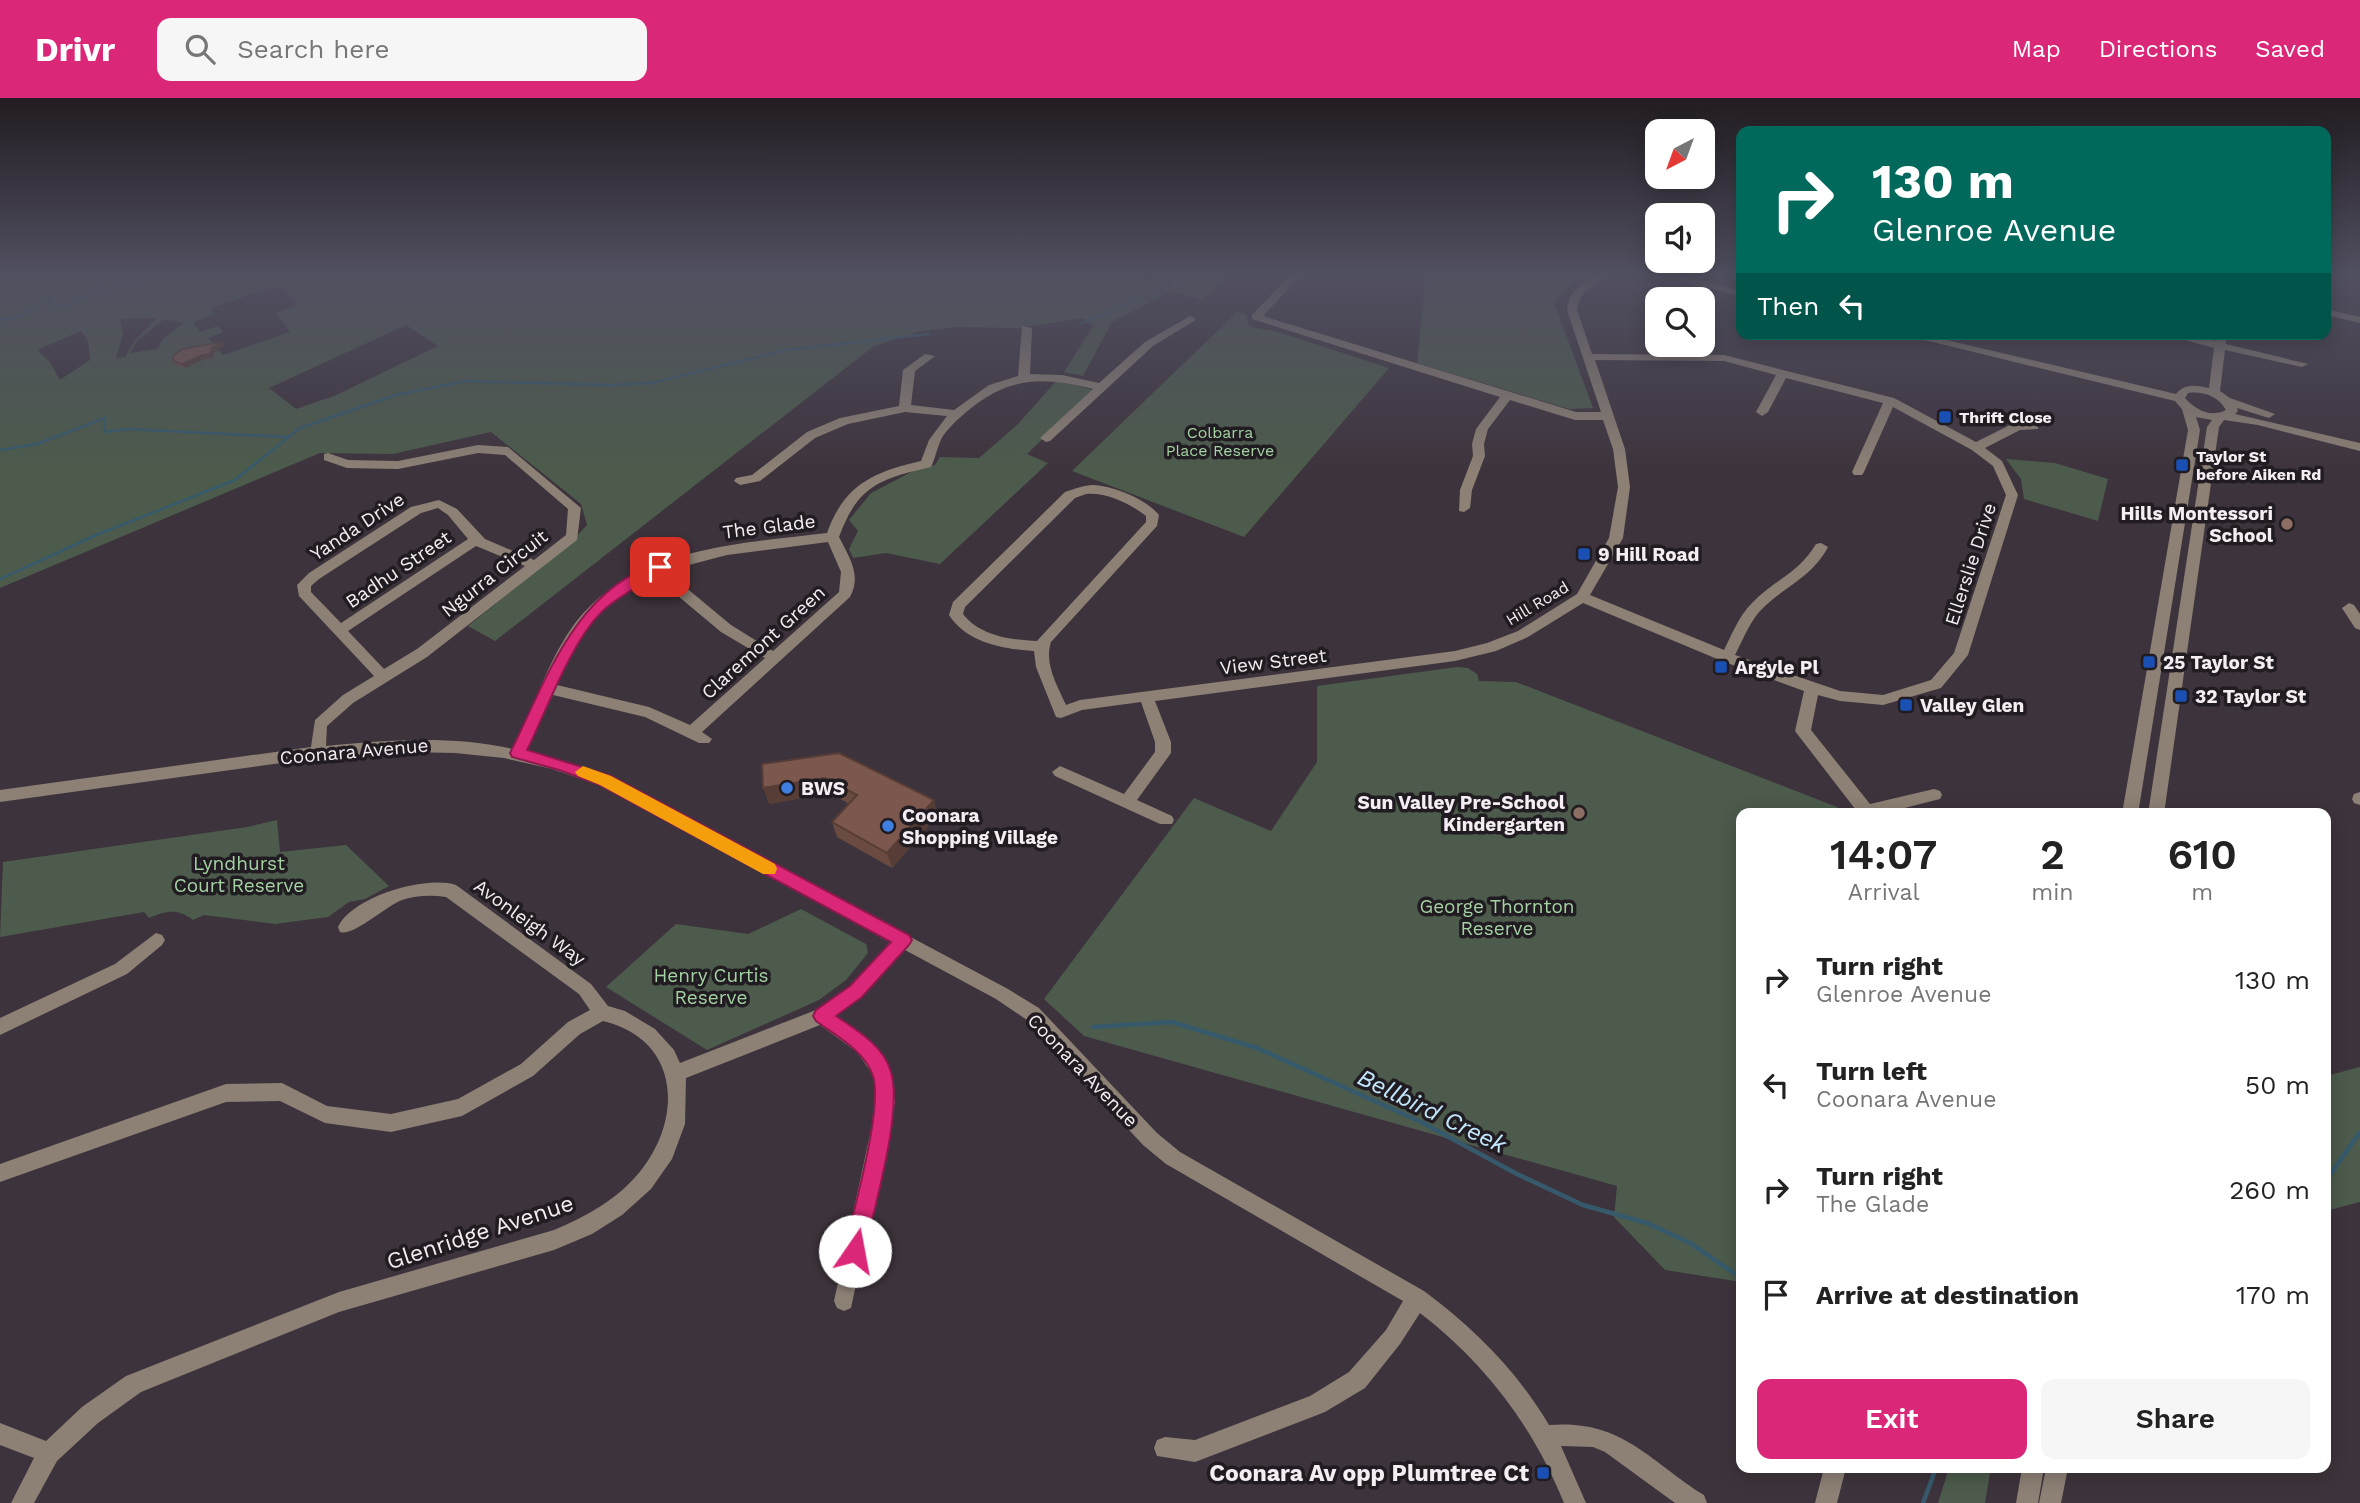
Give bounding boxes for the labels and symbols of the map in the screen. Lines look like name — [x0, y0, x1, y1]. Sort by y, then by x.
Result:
north arrow — [1645, 119, 1715, 189]
place label: Thrift Close — [1959, 408, 2052, 427]
marker: Thrift Close — [1937, 409, 1953, 425]
park label: Colbarra Place Reserve — [1166, 423, 1274, 460]
place label: Taylor St before Aiken Rd — [2196, 447, 2321, 484]
marker: Taylor St before Aiken Rd — [2174, 457, 2190, 473]
street label: Yanda Drive — [306, 487, 409, 565]
street label: Ellerslie Drive — [1940, 500, 2001, 628]
place label: Hills Montessori School — [2120, 502, 2274, 547]
street label: The Glade — [721, 509, 817, 544]
marker: Hills Montessori School — [2279, 516, 2295, 532]
street label: Ngurra Circuit — [437, 525, 552, 622]
street label: Badhu Street — [341, 526, 455, 613]
pin — [630, 537, 690, 597]
place label: 9 Hill Road — [1598, 543, 1699, 566]
marker: 9 Hill Road — [1576, 546, 1592, 562]
street label: Hill Road — [1502, 577, 1572, 630]
street label: Claremont Green — [697, 581, 830, 704]
street label: View Street — [1218, 644, 1328, 679]
place label: 25 Taylor St — [2163, 651, 2274, 674]
marker: 25 Taylor St — [2141, 654, 2157, 670]
place label: Argyle Pl — [1735, 656, 1820, 679]
marker: Argyle Pl — [1713, 659, 1729, 675]
place label: 32 Taylor St — [2195, 685, 2307, 708]
marker: 32 Taylor St — [2173, 688, 2189, 704]
place label: Valley Glen — [1920, 694, 2024, 717]
marker: Valley Glen — [1898, 697, 1914, 713]
street label: Coonara Avenue — [279, 734, 429, 769]
place label: BWS — [801, 777, 845, 800]
marker: BWS — [779, 780, 795, 796]
place label: Sun Valley Pre-School Kindergarten — [1358, 791, 1566, 836]
place label: Coonara Shopping Village — [902, 804, 1058, 849]
marker: Sun Valley Pre-School Kindergarten — [1571, 805, 1587, 821]
marker: Coonara Shopping Village — [880, 818, 896, 834]
park label: Lyndhurst Court Reserve — [174, 852, 304, 897]
street label: Avonleigh Way — [469, 874, 590, 971]
park label: George Thornton Reserve — [1419, 895, 1575, 940]
park label: Henry Curtis Reserve — [653, 964, 769, 1009]
street label: Coonara Avenue — [1023, 1009, 1143, 1132]
water label: Bellbird Creek — [1353, 1063, 1512, 1159]
street label: Glenridge Avenue — [383, 1190, 577, 1275]
position arrow — [818, 1214, 892, 1288]
place label: Coonara Av opp Plumtree Ct — [1209, 1460, 1529, 1487]
marker: Coonara Av opp Plumtree Ct — [1535, 1465, 1551, 1481]

